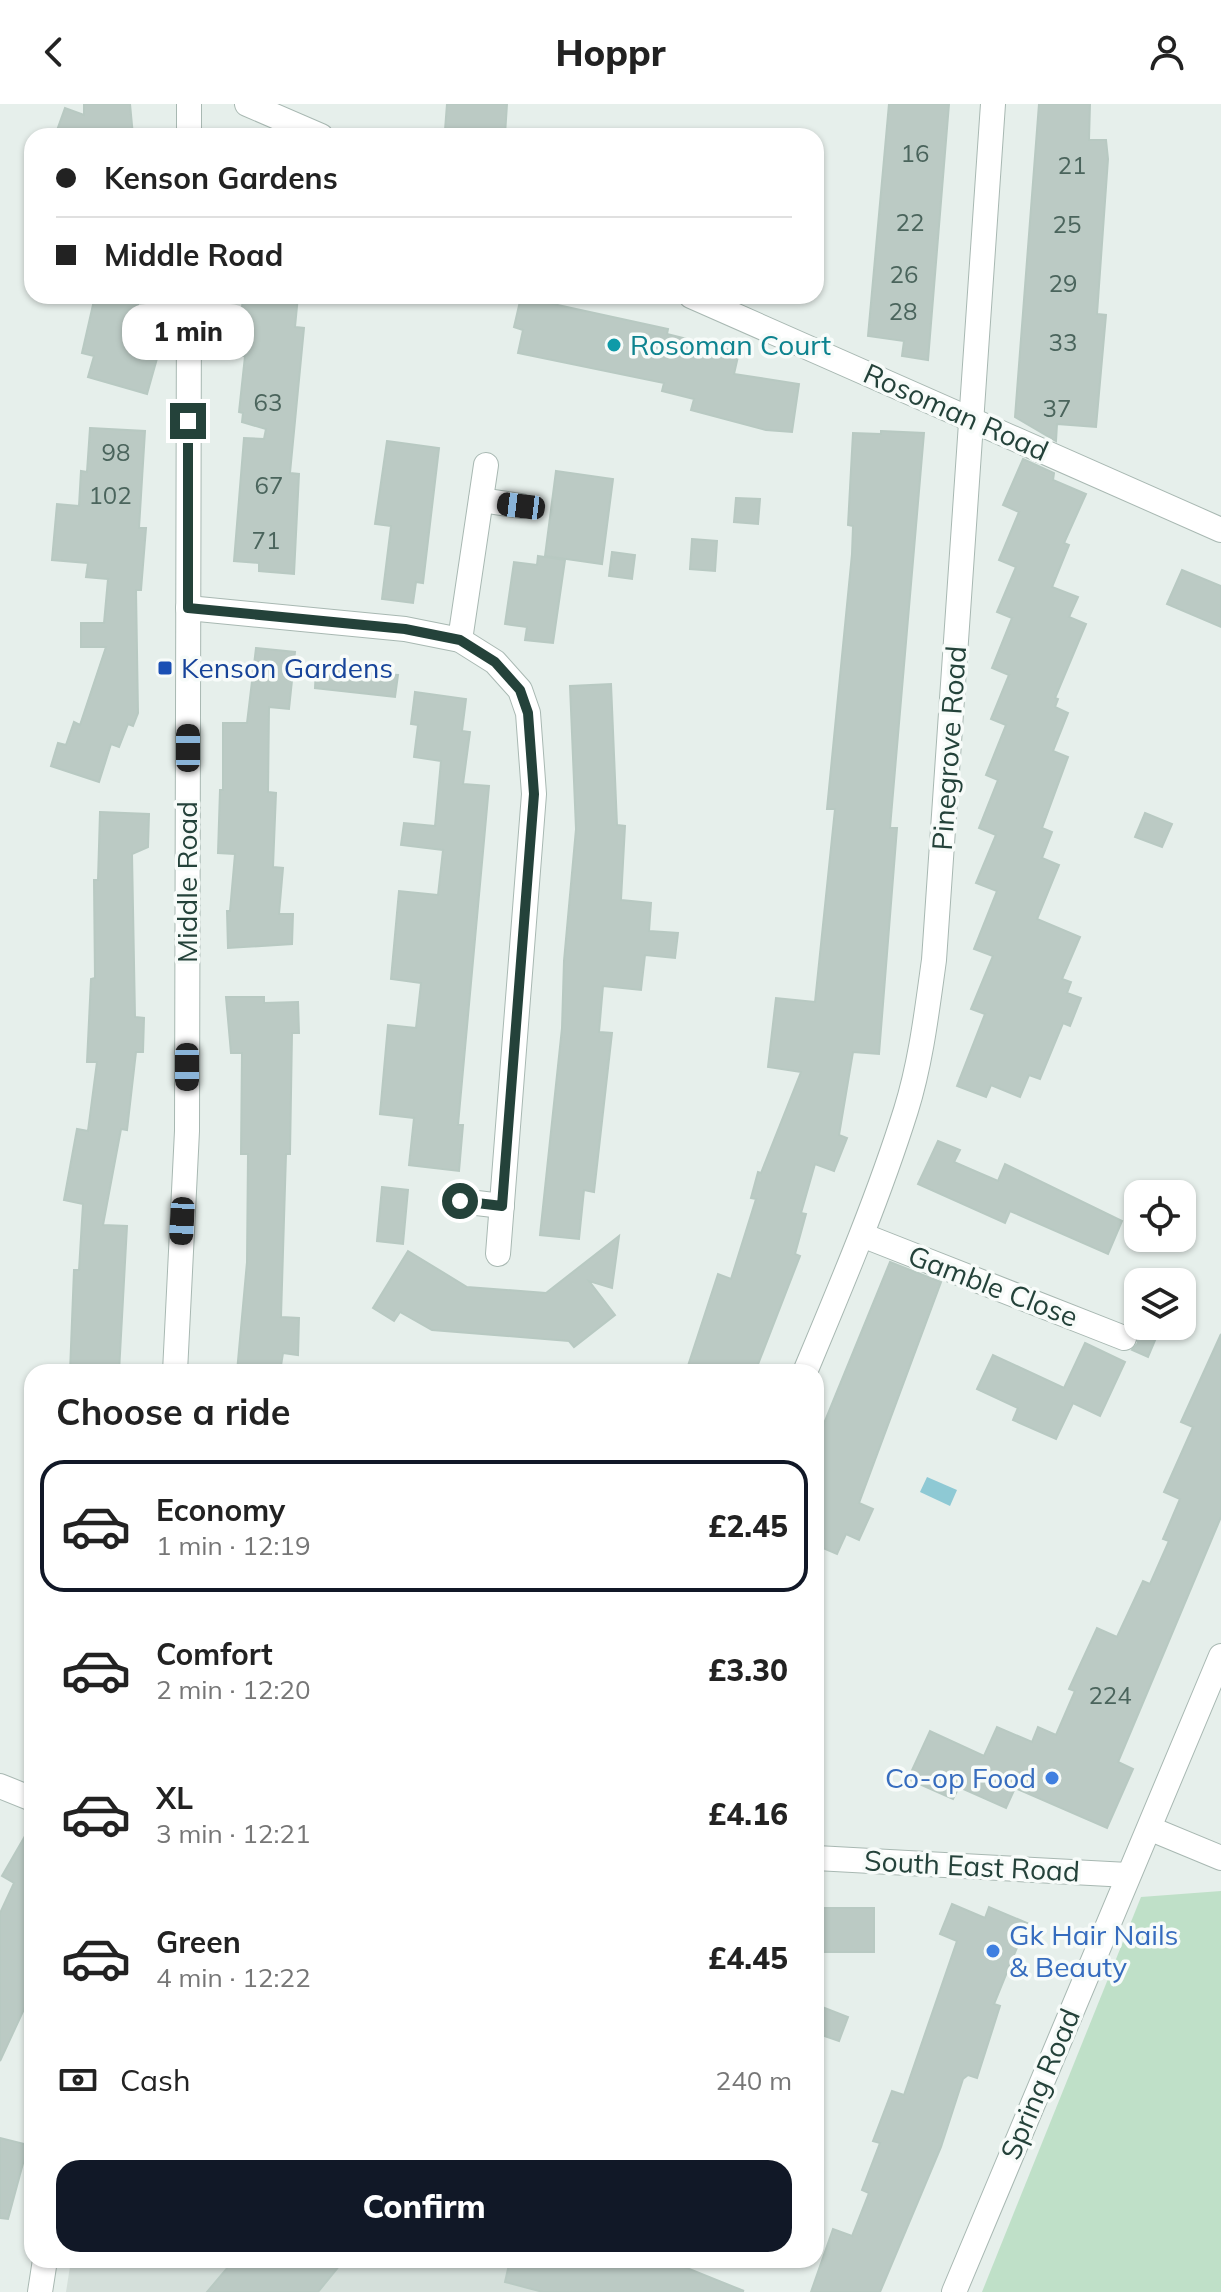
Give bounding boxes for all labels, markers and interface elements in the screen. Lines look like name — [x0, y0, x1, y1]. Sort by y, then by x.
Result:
icon: back — [32, 30, 76, 74]
text: Hoppr — [555, 30, 666, 75]
icon: person — [1145, 30, 1189, 74]
house number: 16 — [901, 138, 929, 168]
house number: 21 — [1058, 150, 1086, 180]
text: Kenson Gardens — [104, 159, 338, 197]
house number: 22 — [896, 207, 924, 237]
house number: 25 — [1053, 209, 1081, 239]
text: Middle Road — [104, 236, 283, 274]
house number: 26 — [890, 259, 918, 289]
house number: 29 — [1049, 268, 1077, 298]
house number: 28 — [889, 296, 917, 326]
callout: 1 min — [122, 305, 254, 361]
text: 1 min — [153, 315, 223, 348]
place label: Rosoman Court — [630, 327, 831, 362]
house number: 33 — [1049, 327, 1077, 357]
marker: Rosoman Court — [605, 336, 623, 354]
street label: Rosoman Road — [858, 355, 1054, 468]
house number: 63 — [254, 387, 282, 417]
house number: 37 — [1043, 393, 1071, 423]
route end — [170, 403, 206, 439]
house number: 98 — [102, 437, 130, 467]
house number: 67 — [255, 470, 283, 500]
house number: 102 — [88, 480, 132, 510]
car — [496, 491, 546, 521]
house number: 71 — [252, 525, 280, 555]
street label: Pinegrove Road — [924, 644, 973, 851]
place label: Kenson Gardens — [181, 650, 393, 685]
marker: Kenson Gardens — [156, 659, 174, 677]
car — [176, 724, 200, 772]
street label: Middle Road — [169, 801, 204, 963]
car — [175, 1043, 199, 1091]
map controls — [1124, 1180, 1196, 1340]
button: locate — [1124, 1180, 1196, 1252]
route start — [442, 1183, 478, 1219]
car — [169, 1196, 195, 1246]
street label: Gamble Close — [903, 1237, 1083, 1334]
button: layers — [1124, 1268, 1196, 1340]
text: Choose a ride — [56, 1389, 290, 1434]
icon: car — [60, 1490, 132, 1562]
text: Economy — [156, 1491, 285, 1529]
text: £2.45 — [708, 1507, 788, 1545]
text: 1 min · 12:19 — [156, 1529, 311, 1562]
icon: car — [60, 1634, 132, 1706]
text: Comfort — [156, 1635, 273, 1673]
text: £3.30 — [708, 1651, 788, 1689]
text: 2 min · 12:20 — [156, 1673, 311, 1706]
house number: 224 — [1088, 1680, 1132, 1710]
place label: Co-op Food — [885, 1760, 1036, 1795]
marker: Co-op Food — [1043, 1769, 1061, 1787]
icon: car — [60, 1778, 132, 1850]
text: XL — [156, 1779, 193, 1817]
text: £4.16 — [708, 1795, 788, 1833]
text: 3 min · 12:21 — [156, 1817, 311, 1850]
street label: South East Road — [863, 1842, 1081, 1889]
place label: Gk Hair Nails & Beauty — [1009, 1917, 1179, 1984]
icon: car — [60, 1922, 132, 1994]
text: Green — [156, 1923, 241, 1961]
text: £4.45 — [708, 1939, 788, 1977]
marker: Gk Hair Nails & Beauty — [984, 1942, 1002, 1960]
text: 4 min · 12:22 — [156, 1961, 311, 1994]
street label: Spring Road — [992, 2003, 1087, 2164]
icon: cash — [56, 2058, 100, 2102]
text: Cash — [120, 2061, 191, 2099]
text: 240 m — [716, 2064, 792, 2097]
button: Confirm — [56, 2160, 792, 2252]

